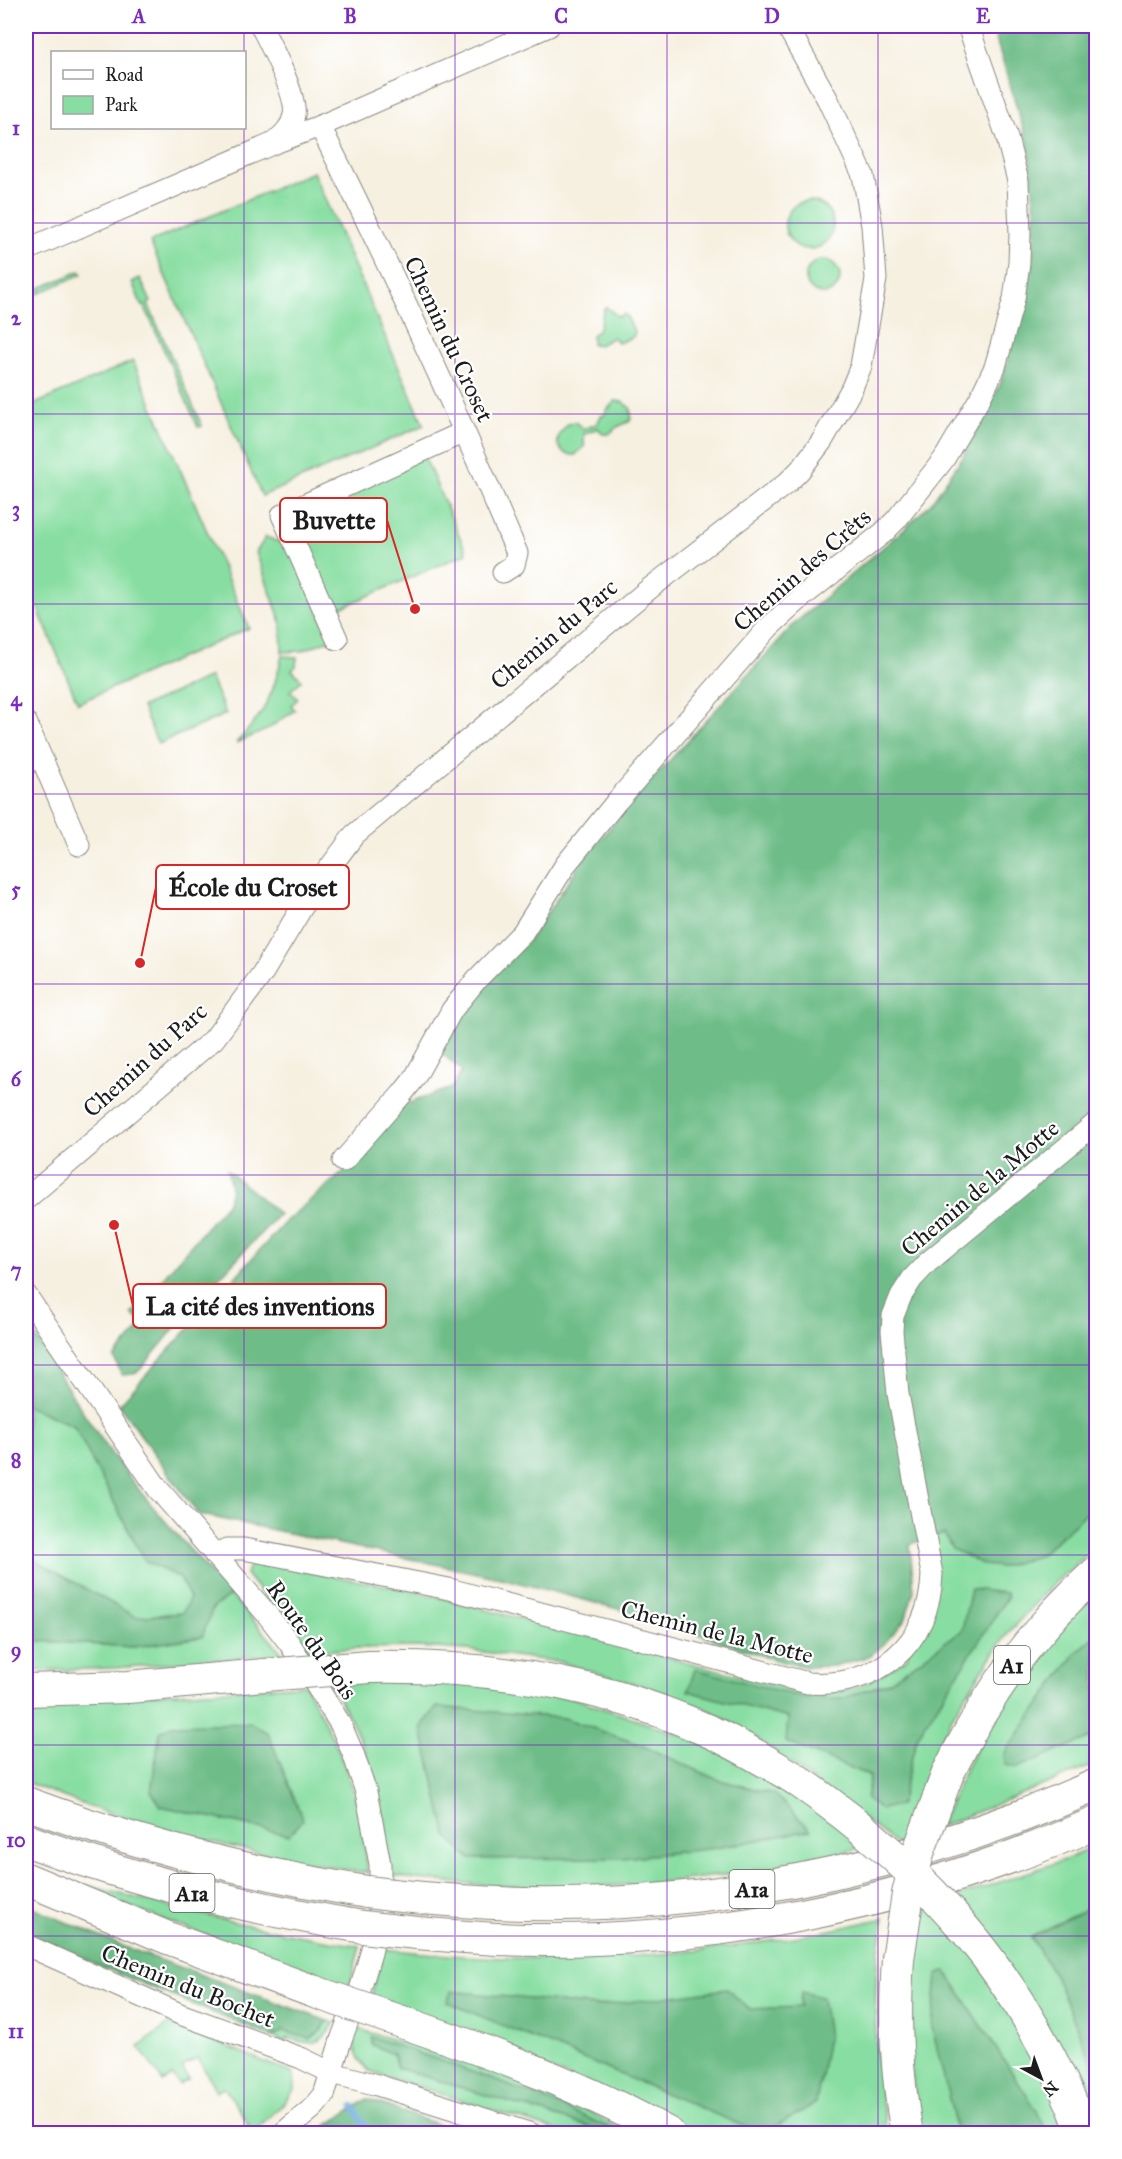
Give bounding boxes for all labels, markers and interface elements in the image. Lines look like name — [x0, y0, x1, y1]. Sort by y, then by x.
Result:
text: A — [130, 4, 146, 28]
text: B — [343, 4, 357, 28]
text: C — [554, 4, 568, 28]
text: D — [764, 4, 780, 28]
text: E — [976, 4, 991, 28]
legend — [51, 51, 246, 129]
text: Road — [105, 64, 143, 86]
text: Park — [105, 94, 138, 116]
text: 1 — [12, 116, 20, 140]
street label: Chemin du Croset — [398, 251, 501, 427]
text: 2 — [11, 306, 22, 330]
text: 3 — [12, 497, 20, 522]
callout: Buvette — [280, 498, 387, 542]
street label: Chemin des Crêts — [727, 502, 877, 638]
text: Buvette — [292, 504, 376, 536]
street label: Chemin du Parc — [484, 572, 624, 696]
text: 4 — [10, 687, 22, 712]
callout: École du Croset — [156, 865, 349, 909]
text: École du Croset — [169, 871, 338, 903]
text: 5 — [11, 877, 21, 901]
street label: Chemin du Parc — [77, 996, 213, 1124]
text: 6 — [11, 1067, 23, 1091]
street label: Chemin de la Motte — [895, 1113, 1065, 1263]
text: 7 — [11, 1258, 22, 1282]
callout: La cité des inventions — [133, 1284, 386, 1328]
text: La cité des inventions — [145, 1290, 375, 1322]
text: 8 — [11, 1448, 21, 1472]
street label: Route du Bois — [260, 1575, 364, 1705]
street label: Chemin de la Motte — [618, 1594, 816, 1670]
text: 9 — [11, 1638, 21, 1663]
road number: A1 — [994, 1646, 1030, 1684]
text: 10 — [6, 1828, 26, 1852]
road number: A1a — [730, 1870, 774, 1908]
road number: A1a — [170, 1874, 214, 1912]
street label: Chemin du Bochet — [97, 1938, 280, 2035]
text: 11 — [8, 2019, 24, 2043]
north arrow — [1011, 2048, 1071, 2108]
text: N — [1039, 2077, 1062, 2101]

